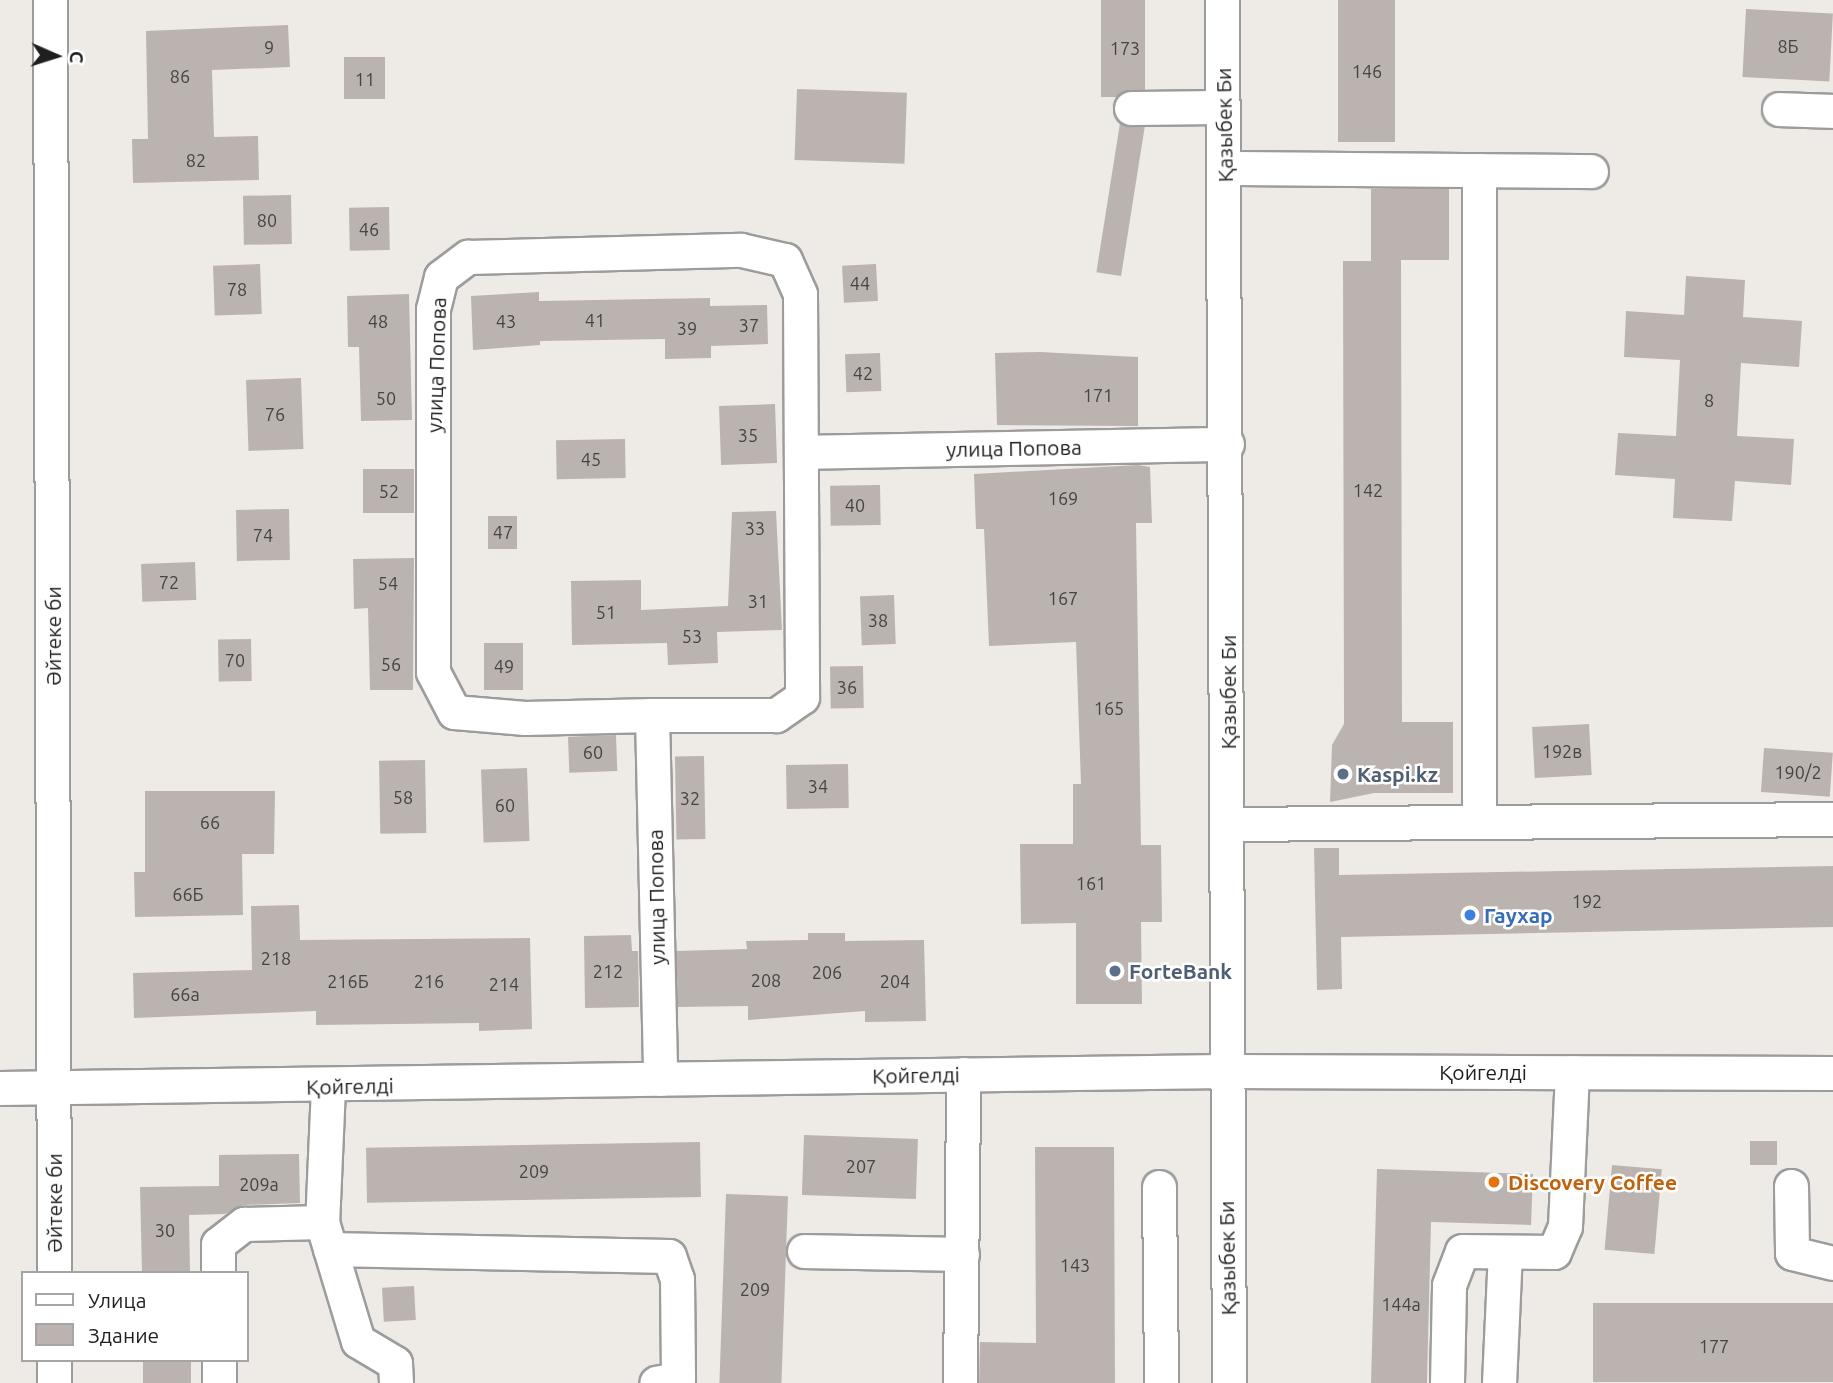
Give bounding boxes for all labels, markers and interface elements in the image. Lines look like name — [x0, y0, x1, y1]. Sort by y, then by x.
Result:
north arrow — [21, 21, 91, 91]
house number: 8Б — [1777, 35, 1799, 57]
house number: 9 — [264, 36, 274, 58]
house number: 173 — [1110, 37, 1140, 59]
text: С — [66, 50, 88, 64]
house number: 146 — [1352, 60, 1382, 82]
house number: 86 — [170, 65, 190, 87]
street label: Қазыбек Би — [1210, 67, 1238, 183]
house number: 11 — [355, 68, 375, 90]
house number: 82 — [186, 149, 206, 171]
house number: 80 — [257, 209, 277, 231]
house number: 46 — [359, 218, 379, 240]
house number: 44 — [850, 272, 870, 294]
house number: 78 — [227, 278, 247, 300]
street label: улица Попова — [421, 297, 451, 433]
house number: 41 — [585, 309, 605, 331]
house number: 48 — [368, 310, 388, 332]
house number: 43 — [496, 310, 516, 332]
house number: 37 — [739, 314, 759, 336]
house number: 39 — [677, 317, 697, 339]
house number: 42 — [853, 362, 873, 384]
house number: 171 — [1083, 384, 1113, 406]
house number: 50 — [376, 387, 396, 409]
house number: 8 — [1704, 389, 1714, 411]
house number: 76 — [265, 403, 285, 425]
house number: 35 — [738, 424, 758, 446]
street label: улица Попова — [946, 434, 1082, 462]
house number: 45 — [581, 448, 601, 470]
house number: 142 — [1353, 479, 1383, 501]
house number: 52 — [379, 480, 399, 502]
house number: 169 — [1048, 487, 1078, 509]
house number: 40 — [845, 494, 865, 516]
house number: 33 — [745, 517, 765, 539]
house number: 47 — [493, 521, 513, 543]
house number: 74 — [253, 524, 273, 546]
house number: 72 — [159, 571, 179, 593]
house number: 54 — [378, 572, 398, 594]
street label: Әйтеке би — [40, 586, 66, 686]
house number: 167 — [1048, 587, 1078, 609]
house number: 31 — [748, 590, 768, 612]
house number: 51 — [596, 601, 616, 623]
house number: 38 — [868, 609, 888, 631]
house number: 53 — [682, 625, 702, 647]
street label: Қазыбек Би — [1215, 635, 1241, 749]
house number: 70 — [225, 649, 245, 671]
house number: 56 — [381, 653, 401, 675]
house number: 49 — [494, 655, 514, 677]
house number: 36 — [837, 676, 857, 698]
house number: 165 — [1094, 697, 1124, 719]
house number: 192в — [1542, 740, 1582, 762]
house number: 60 — [583, 741, 603, 763]
place label: Kaspi.kz — [1357, 761, 1438, 787]
house number: 190/2 — [1774, 761, 1822, 783]
marker: Kaspi.kz — [1335, 766, 1351, 782]
house number: 34 — [808, 775, 828, 797]
house number: 58 — [393, 786, 413, 808]
house number: 32 — [680, 787, 700, 809]
house number: 60 — [495, 794, 515, 816]
house number: 66 — [200, 811, 220, 833]
street label: улица Попова — [642, 829, 670, 965]
house number: 161 — [1076, 872, 1106, 894]
house number: 66Б — [172, 883, 204, 905]
house number: 192 — [1572, 890, 1602, 912]
place label: Гаухар — [1484, 902, 1553, 928]
marker: Гаухар — [1462, 907, 1478, 923]
house number: 218 — [261, 947, 291, 969]
place label: ForteBank — [1129, 958, 1232, 984]
house number: 212 — [593, 960, 623, 982]
house number: 206 — [812, 961, 842, 983]
marker: ForteBank — [1107, 963, 1123, 979]
house number: 208 — [751, 969, 781, 991]
house number: 216Б — [327, 970, 369, 992]
house number: 216 — [414, 970, 444, 992]
house number: 204 — [880, 970, 910, 992]
house number: 214 — [489, 973, 519, 995]
house number: 66а — [170, 983, 200, 1005]
street label: Қойгелді — [1439, 1059, 1527, 1085]
street label: Қойгелді — [872, 1062, 960, 1088]
street label: Қойгелді — [306, 1073, 394, 1099]
street label: Әйтеке би — [41, 1153, 67, 1253]
house number: 207 — [846, 1155, 876, 1177]
house number: 209 — [519, 1160, 549, 1182]
place label: Discovery Coffee — [1508, 1169, 1677, 1195]
house number: 209а — [239, 1173, 279, 1195]
marker: Discovery Coffee — [1486, 1174, 1502, 1190]
street label: Қазыбек Би — [1213, 1200, 1241, 1316]
house number: 30 — [155, 1219, 175, 1241]
house number: 143 — [1060, 1254, 1090, 1276]
legend — [21, 1271, 248, 1362]
house number: 209 — [740, 1278, 770, 1300]
text: Улица — [88, 1288, 146, 1312]
house number: 144а — [1381, 1293, 1421, 1315]
text: Здание — [88, 1323, 159, 1347]
house number: 177 — [1699, 1335, 1729, 1357]

